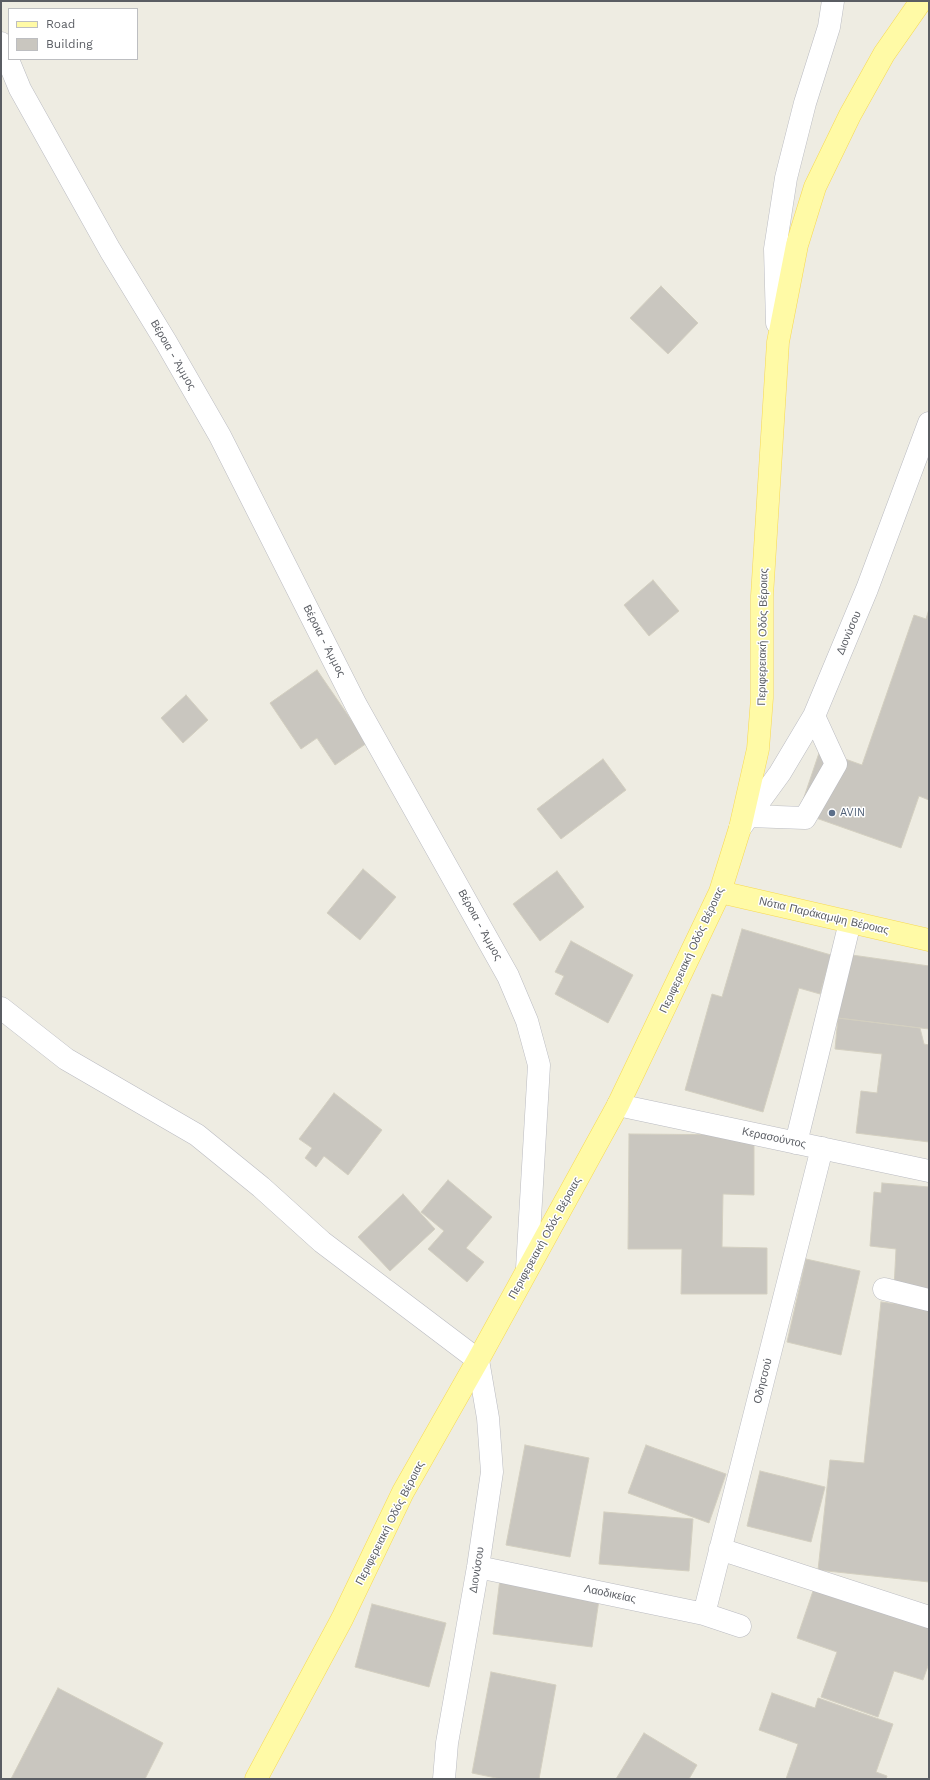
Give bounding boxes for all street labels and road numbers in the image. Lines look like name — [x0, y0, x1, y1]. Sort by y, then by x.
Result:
street label: Βέροια - Άμμος — [148, 318, 198, 392]
street label: Περιφερειακή Οδός Βέροιας — [755, 568, 771, 706]
street label: Βέροια - Άμμος — [300, 603, 348, 679]
street label: Διονύσου — [834, 609, 864, 657]
street label: Περιφερειακή Οδός Βέροιας — [657, 885, 727, 1015]
street label: Βέροια - Άμμος — [455, 887, 505, 963]
street label: Νότια Παράκαμψη Βέροιας — [758, 895, 890, 937]
street label: Κερασούντος — [741, 1125, 807, 1151]
street label: Περιφερειακή Οδός Βέροιας — [506, 1175, 584, 1301]
street label: Οδησσού — [751, 1357, 775, 1405]
street label: Περιφερειακή Οδός Βέροιας — [353, 1459, 427, 1587]
street label: Διονύσου — [467, 1546, 487, 1594]
street label: Λαοδικείας — [583, 1582, 637, 1606]

